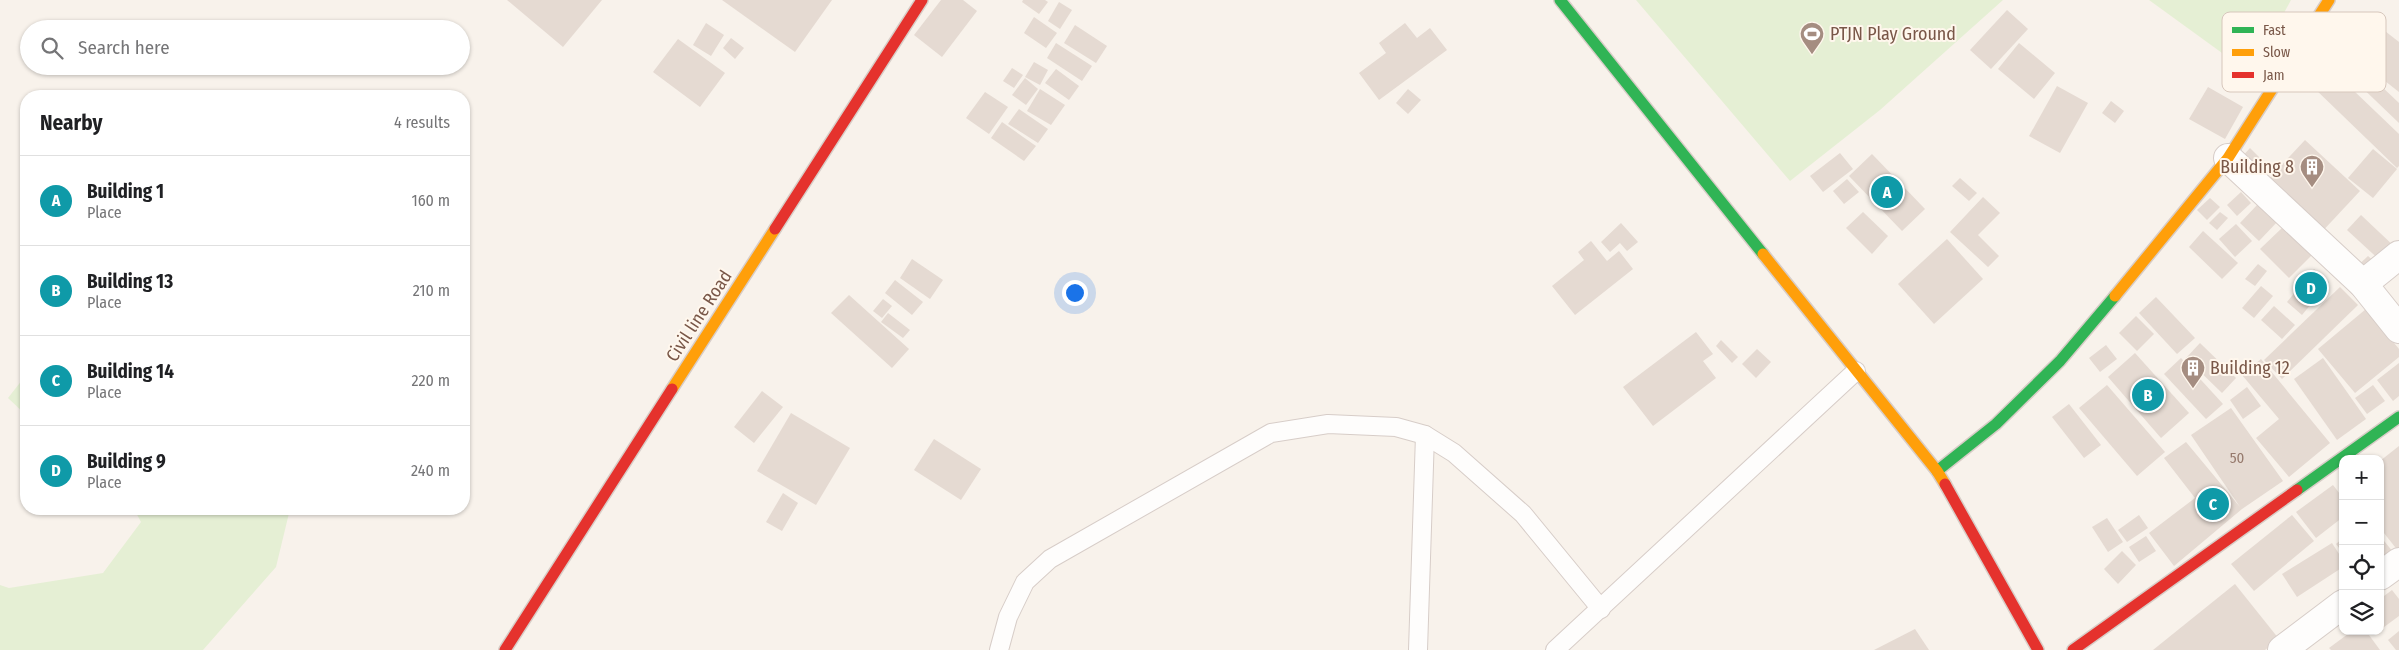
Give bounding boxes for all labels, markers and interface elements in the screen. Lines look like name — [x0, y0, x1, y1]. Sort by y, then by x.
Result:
legend — [2222, 12, 2386, 92]
search box — [20, 20, 470, 75]
sports icon: PTJN Play Ground — [1799, 21, 1825, 55]
text: Fast — [2263, 22, 2286, 39]
place label: PTJN Play Ground — [1830, 23, 1956, 45]
icon: search — [38, 34, 66, 62]
text: Search here — [78, 36, 170, 59]
text: Slow — [2263, 44, 2290, 61]
text: Jam — [2263, 67, 2284, 84]
text: Nearby — [40, 110, 102, 136]
text: 4 results — [394, 113, 450, 132]
building icon: Building 8 — [2299, 154, 2325, 188]
place label: Building 8 — [2220, 156, 2294, 178]
pin: A — [1871, 173, 1903, 211]
text: Building 1 — [87, 180, 164, 203]
text: A — [52, 191, 60, 210]
text: 160 m — [411, 191, 450, 210]
text: Place — [87, 203, 122, 222]
street label: Civil line Road — [661, 266, 737, 366]
pin: D — [2295, 269, 2327, 307]
text: Building 13 — [87, 270, 173, 293]
your location — [1062, 280, 1088, 306]
text: B — [52, 281, 60, 300]
text: 210 m — [413, 281, 450, 300]
text: Place — [87, 293, 122, 312]
building icon: Building 12 — [2180, 355, 2206, 389]
place label: Building 12 — [2210, 357, 2290, 379]
text: Building 14 — [87, 360, 174, 383]
text: C — [52, 371, 60, 390]
text: 220 m — [411, 371, 450, 390]
pin: B — [2132, 376, 2164, 414]
text: Place — [87, 383, 122, 402]
house number: 50 — [2230, 449, 2244, 467]
text: Building 9 — [87, 450, 166, 473]
map controls — [2339, 455, 2384, 635]
button: + — [2339, 455, 2384, 500]
text: D — [51, 461, 61, 480]
text: 240 m — [411, 461, 450, 480]
text: Place — [87, 473, 122, 492]
pin: C — [2197, 485, 2229, 523]
button: − — [2339, 500, 2384, 545]
button: locate — [2339, 545, 2384, 590]
button: layers — [2339, 590, 2384, 635]

